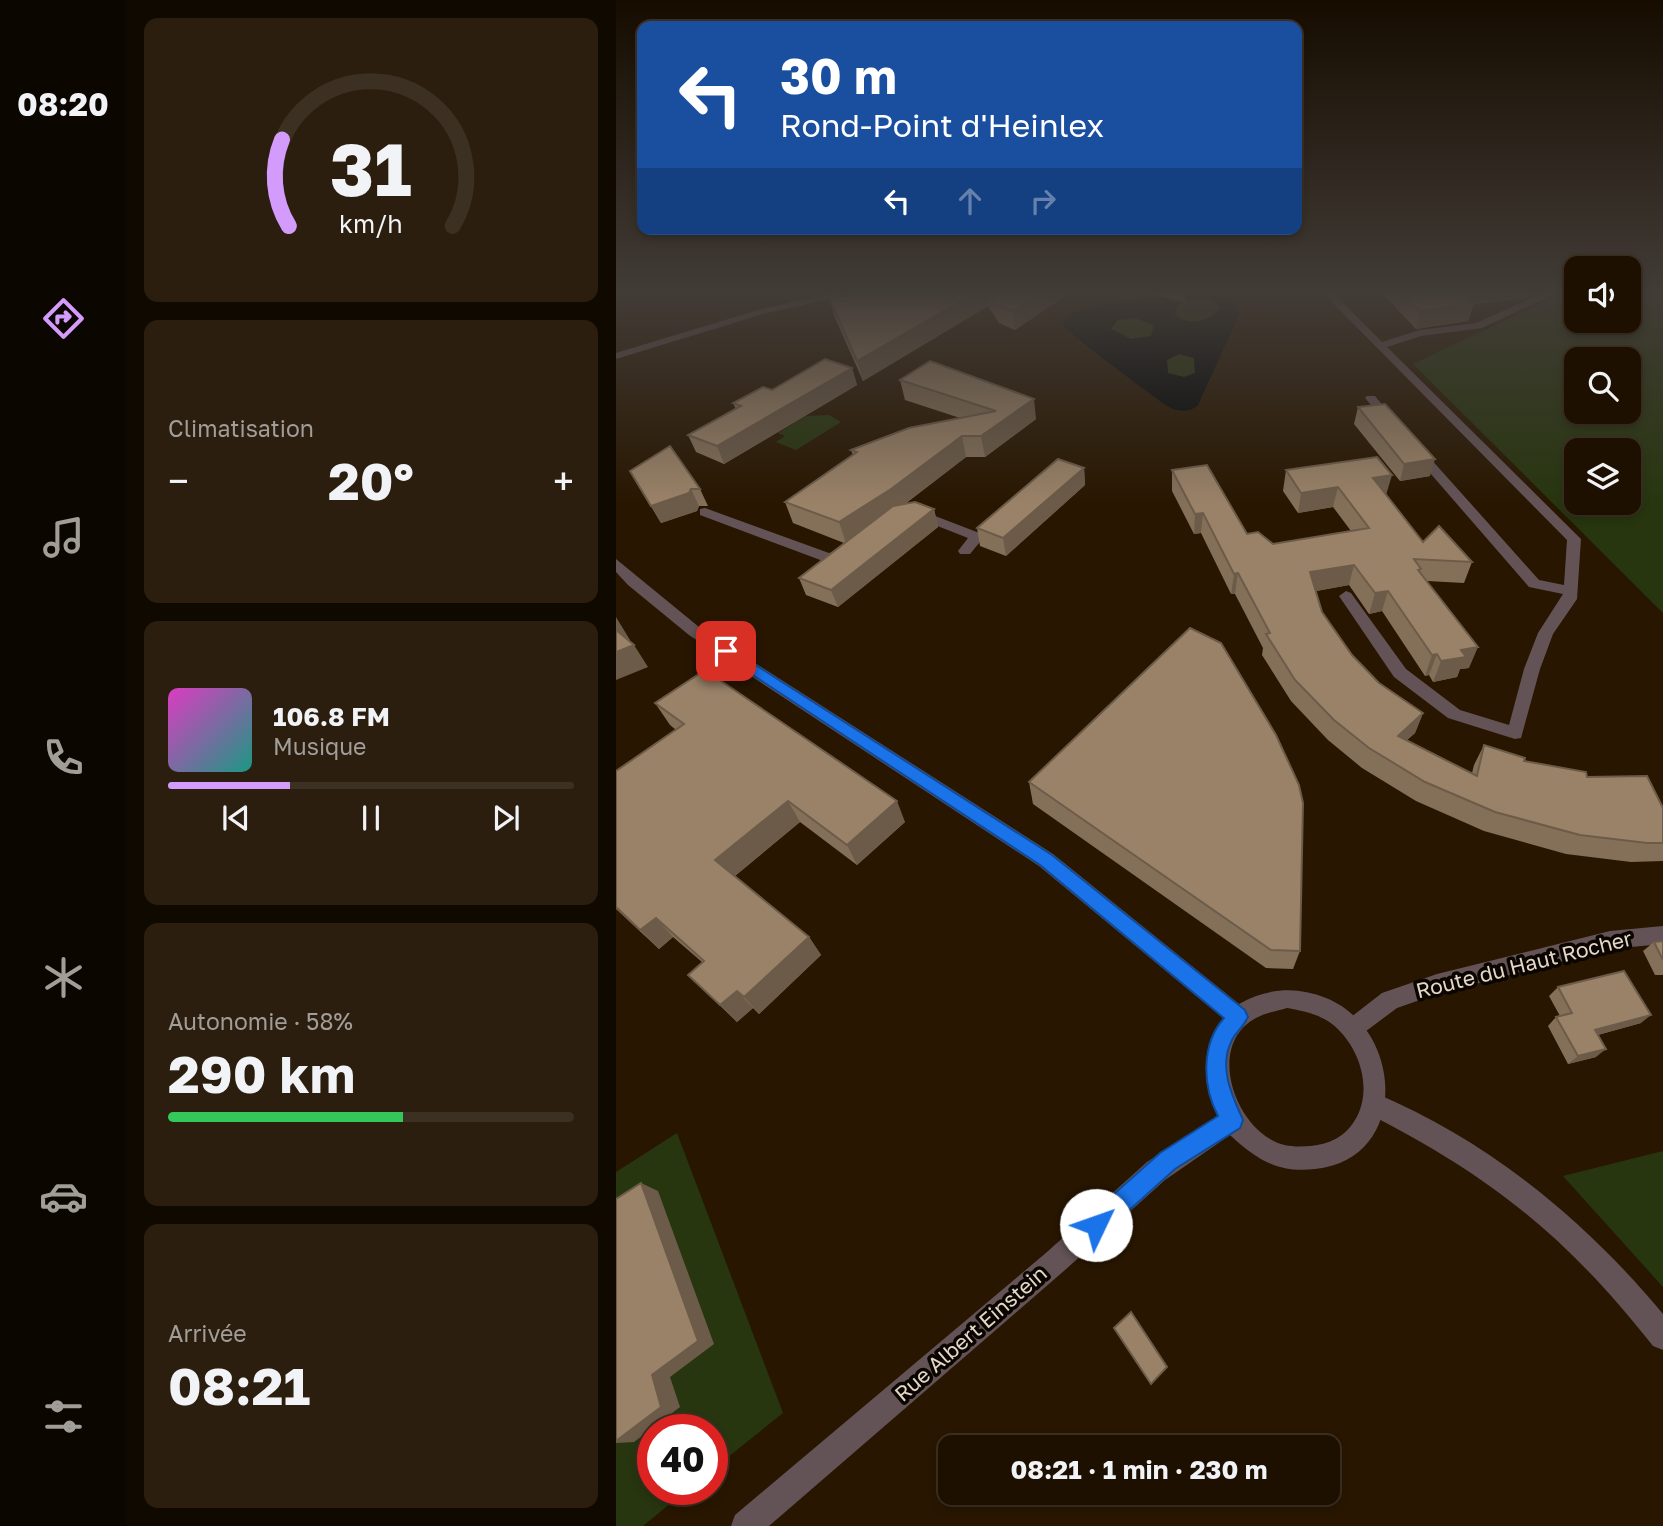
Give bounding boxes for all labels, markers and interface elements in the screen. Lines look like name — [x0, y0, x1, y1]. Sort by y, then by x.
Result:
text: 30 m — [780, 46, 897, 105]
icon: left — [665, 49, 756, 140]
text: 08:20 — [17, 85, 109, 123]
text: Rond-Point d'Heinlex — [780, 106, 1104, 144]
text: 31 — [330, 125, 412, 212]
icon: left — [878, 182, 916, 220]
icon: ahead — [951, 182, 989, 220]
icon: right — [1024, 182, 1062, 220]
text: km/h — [339, 208, 403, 239]
map controls — [1564, 256, 1641, 515]
button: sound — [1564, 256, 1641, 333]
icon: directions — [39, 294, 88, 343]
button: search — [1564, 347, 1641, 424]
text: Climatisation — [168, 414, 314, 442]
button: layers — [1564, 438, 1641, 515]
text: 20° — [328, 449, 414, 511]
text: − — [168, 458, 189, 503]
text: + — [553, 458, 574, 503]
icon: music — [39, 513, 88, 562]
pin — [696, 621, 756, 681]
icon: arrive — [707, 632, 745, 670]
text: 106.8 FM — [273, 701, 390, 732]
text: Musique — [273, 732, 366, 760]
icon: phone — [39, 733, 88, 782]
icon: previous — [217, 799, 255, 837]
icon: pause — [352, 799, 390, 837]
icon: next — [487, 799, 525, 837]
street label: Route du Haut Rocher — [1413, 925, 1634, 1003]
icon: climate — [39, 953, 88, 1002]
text: Autonomie · 58% — [168, 1007, 353, 1035]
text: 290 km — [168, 1042, 355, 1104]
icon: car — [39, 1172, 88, 1221]
position arrow — [1059, 1188, 1133, 1262]
street label: Rue Albert Einstein — [889, 1260, 1052, 1406]
text: Arrivée — [168, 1319, 247, 1347]
text: 08:21 — [168, 1354, 310, 1416]
icon: filters — [39, 1392, 88, 1441]
speed limit sign: 40 — [637, 1414, 728, 1505]
text: 08:21 · 1 min · 230 m — [1010, 1454, 1268, 1485]

